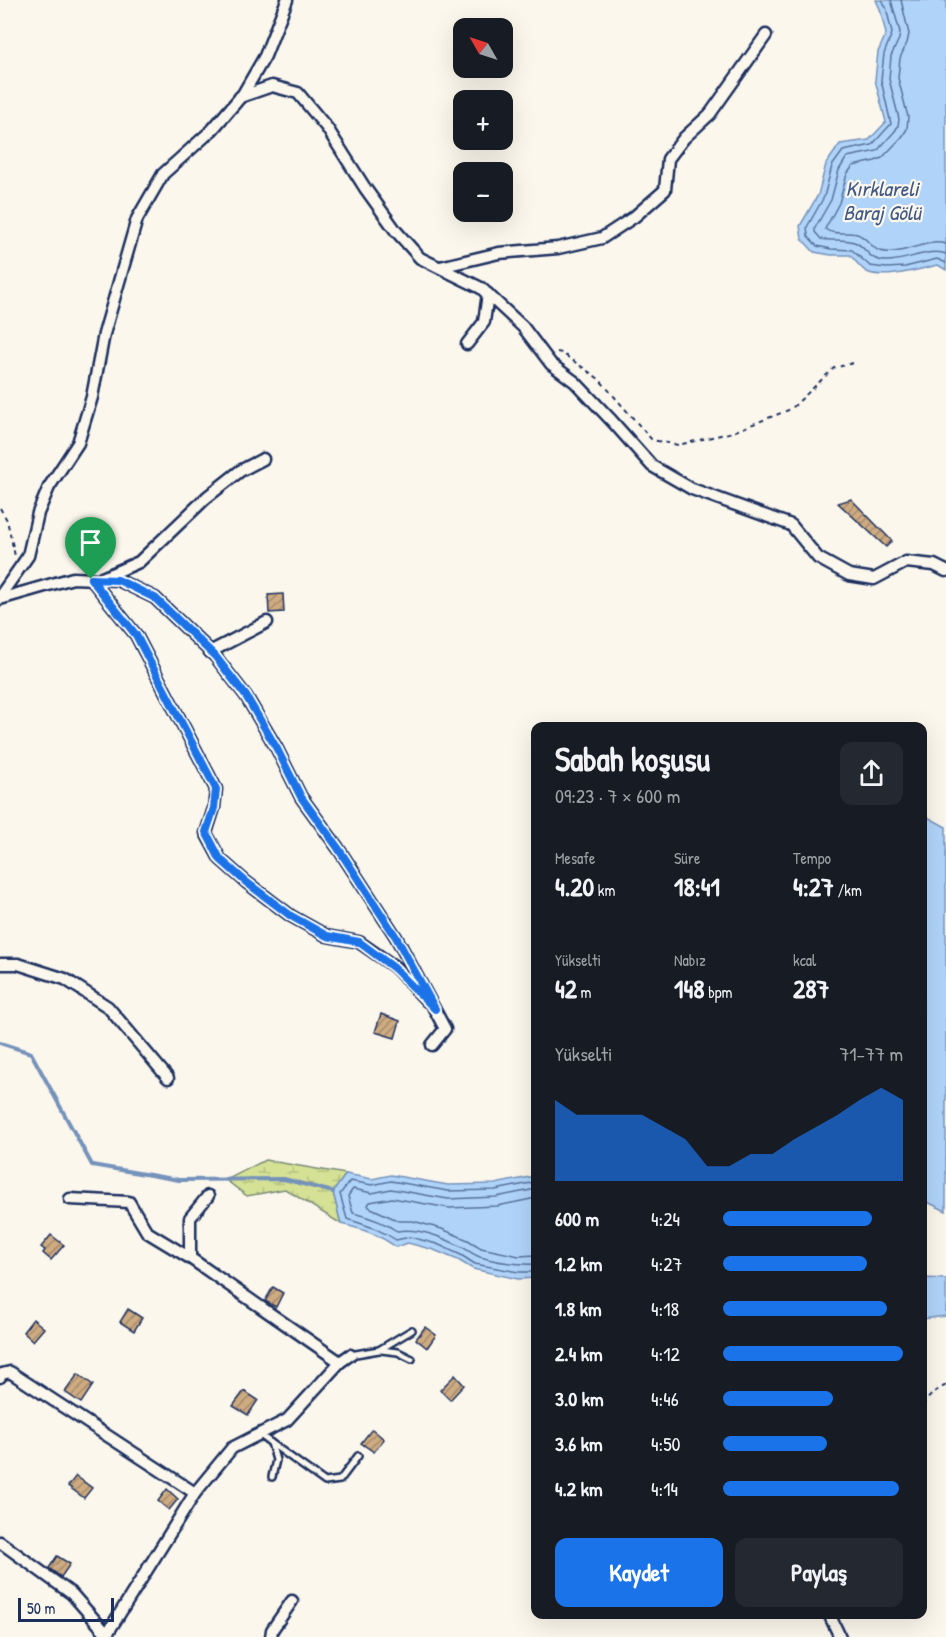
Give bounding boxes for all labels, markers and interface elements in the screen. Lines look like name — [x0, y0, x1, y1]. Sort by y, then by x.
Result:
north arrow — [453, 18, 513, 78]
map controls — [453, 18, 513, 222]
button: + — [453, 90, 513, 150]
button: − — [453, 162, 513, 222]
water label: Kırklareli Baraj Gölü — [843, 174, 922, 227]
pin — [65, 517, 116, 579]
icon: arrive — [74, 526, 107, 559]
text: Sabah koşusu — [555, 737, 710, 781]
button: share — [840, 742, 903, 805]
text: 09:23 · 7 × 600 m — [555, 782, 680, 809]
text: Mesafe — [555, 847, 595, 869]
text: Süre — [674, 847, 700, 869]
text: Tempo — [793, 847, 831, 869]
text: 4.20 — [555, 869, 594, 904]
text: 18:41 — [674, 869, 720, 904]
text: 4:27 — [793, 869, 834, 904]
text: km — [594, 879, 615, 901]
text: /km — [834, 879, 862, 901]
text: Yükselti — [555, 949, 601, 971]
text: Nabız — [674, 949, 706, 971]
text: kcal — [793, 949, 816, 971]
text: 42 — [555, 971, 577, 1006]
text: 148 — [674, 971, 704, 1006]
text: 287 — [793, 971, 829, 1006]
text: m — [577, 981, 591, 1003]
text: bpm — [704, 981, 732, 1003]
text: Yükselti — [555, 1040, 612, 1067]
text: 71–77 m — [839, 1040, 903, 1067]
text: 600 m — [555, 1205, 599, 1232]
text: 4:24 — [651, 1205, 680, 1232]
text: 1.2 km — [555, 1250, 602, 1277]
text: 4:27 — [651, 1250, 682, 1277]
text: 1.8 km — [555, 1295, 602, 1322]
text: 4:18 — [651, 1295, 679, 1322]
text: 2.4 km — [555, 1340, 603, 1367]
text: 4:12 — [651, 1340, 680, 1367]
text: 3.0 km — [555, 1385, 604, 1412]
text: 4:46 — [651, 1385, 679, 1412]
text: 3.6 km — [555, 1430, 603, 1457]
text: 4:50 — [651, 1430, 681, 1457]
text: 4.2 km — [555, 1475, 603, 1502]
text: 4:14 — [651, 1475, 678, 1502]
button: Kaydet — [555, 1538, 723, 1607]
button: Paylaş — [735, 1538, 903, 1607]
scale bar — [18, 1595, 114, 1622]
text: 50 m — [27, 1597, 56, 1619]

